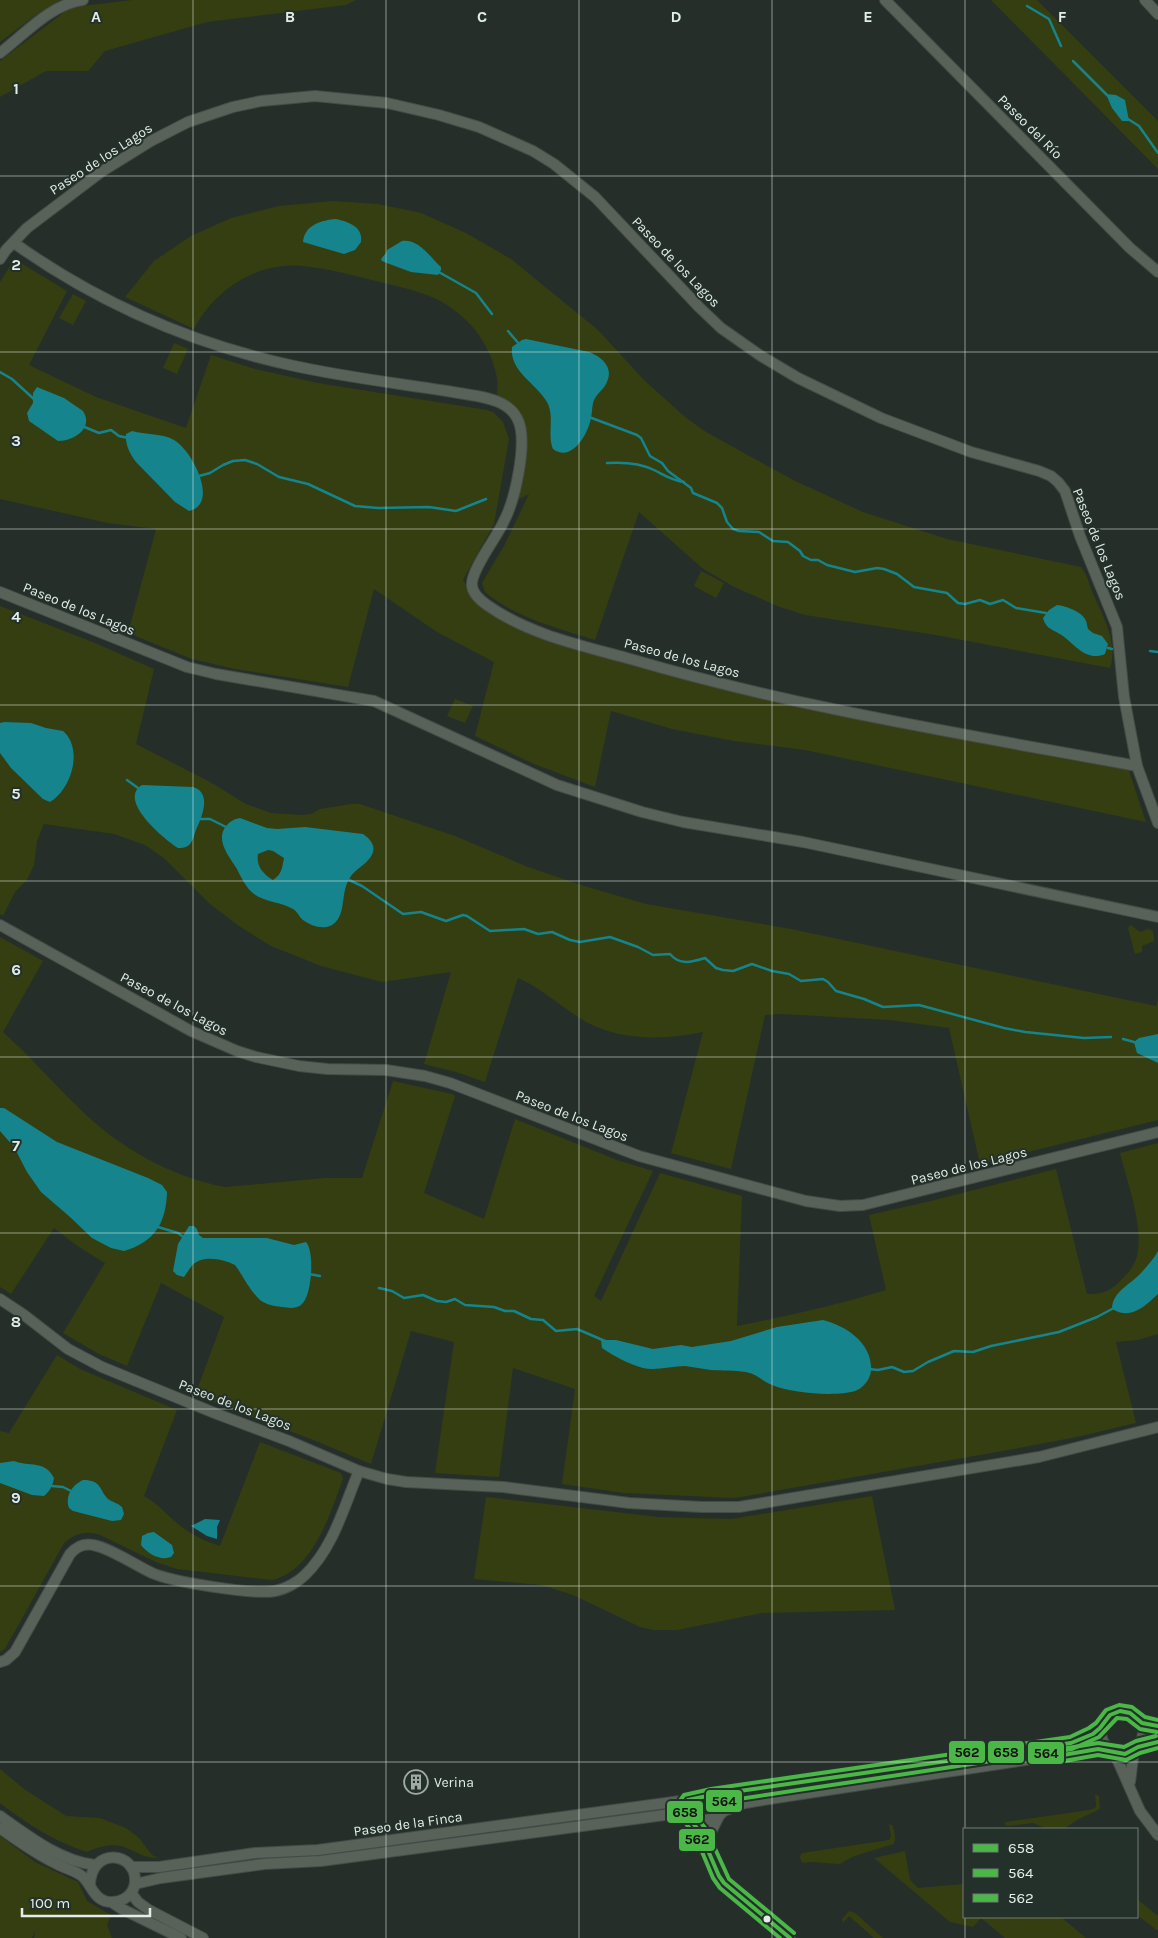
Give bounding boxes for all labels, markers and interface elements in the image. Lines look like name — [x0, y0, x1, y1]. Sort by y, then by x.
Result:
text: A — [91, 7, 101, 26]
text: B — [285, 7, 295, 26]
text: C — [477, 7, 487, 26]
text: D — [671, 7, 682, 26]
text: E — [863, 7, 873, 26]
text: F — [1058, 7, 1067, 26]
text: 1 — [13, 79, 19, 98]
street label: Paseo del Río — [994, 91, 1066, 163]
street label: Paseo de los Lagos — [46, 119, 156, 199]
street label: Paseo de los Lagos — [628, 213, 724, 311]
text: 2 — [11, 255, 21, 274]
text: 3 — [11, 431, 21, 450]
street label: Paseo de los Lagos — [1069, 486, 1129, 602]
street label: Paseo de los Lagos — [21, 579, 137, 639]
text: 4 — [11, 607, 21, 626]
street label: Paseo de los Lagos — [622, 634, 742, 682]
text: 5 — [11, 784, 21, 803]
text: 6 — [11, 960, 21, 979]
street label: Paseo de los Lagos — [117, 969, 231, 1039]
street label: Paseo de los Lagos — [513, 1087, 631, 1145]
text: 7 — [12, 1136, 20, 1155]
street label: Paseo de los Lagos — [909, 1143, 1029, 1189]
text: 8 — [11, 1312, 21, 1331]
street label: Paseo de los Lagos — [176, 1376, 294, 1434]
text: 9 — [11, 1488, 21, 1507]
line badge: 562 — [948, 1740, 986, 1764]
line badge: 658 — [987, 1740, 1025, 1764]
line badge: 564 — [1027, 1741, 1065, 1765]
text: 562 — [954, 1744, 980, 1761]
text: 658 — [993, 1744, 1019, 1761]
text: 564 — [1034, 1745, 1059, 1762]
building icon: Verina — [403, 1769, 429, 1795]
place label: Verina — [434, 1774, 474, 1791]
line badge: 564 — [705, 1789, 743, 1813]
text: 564 — [712, 1793, 737, 1810]
line badge: 658 — [666, 1800, 704, 1824]
text: 658 — [672, 1804, 698, 1821]
street label: Paseo de la Finca — [353, 1808, 463, 1840]
line badge: 562 — [678, 1828, 716, 1852]
legend — [963, 1828, 1138, 1918]
text: 562 — [684, 1831, 710, 1848]
text: 658 — [1008, 1839, 1034, 1857]
text: 564 — [1008, 1864, 1034, 1882]
scale bar — [22, 1886, 150, 1918]
text: 562 — [1008, 1889, 1034, 1907]
text: 100 m — [30, 1894, 70, 1912]
unlabelled marker — [762, 1914, 772, 1924]

